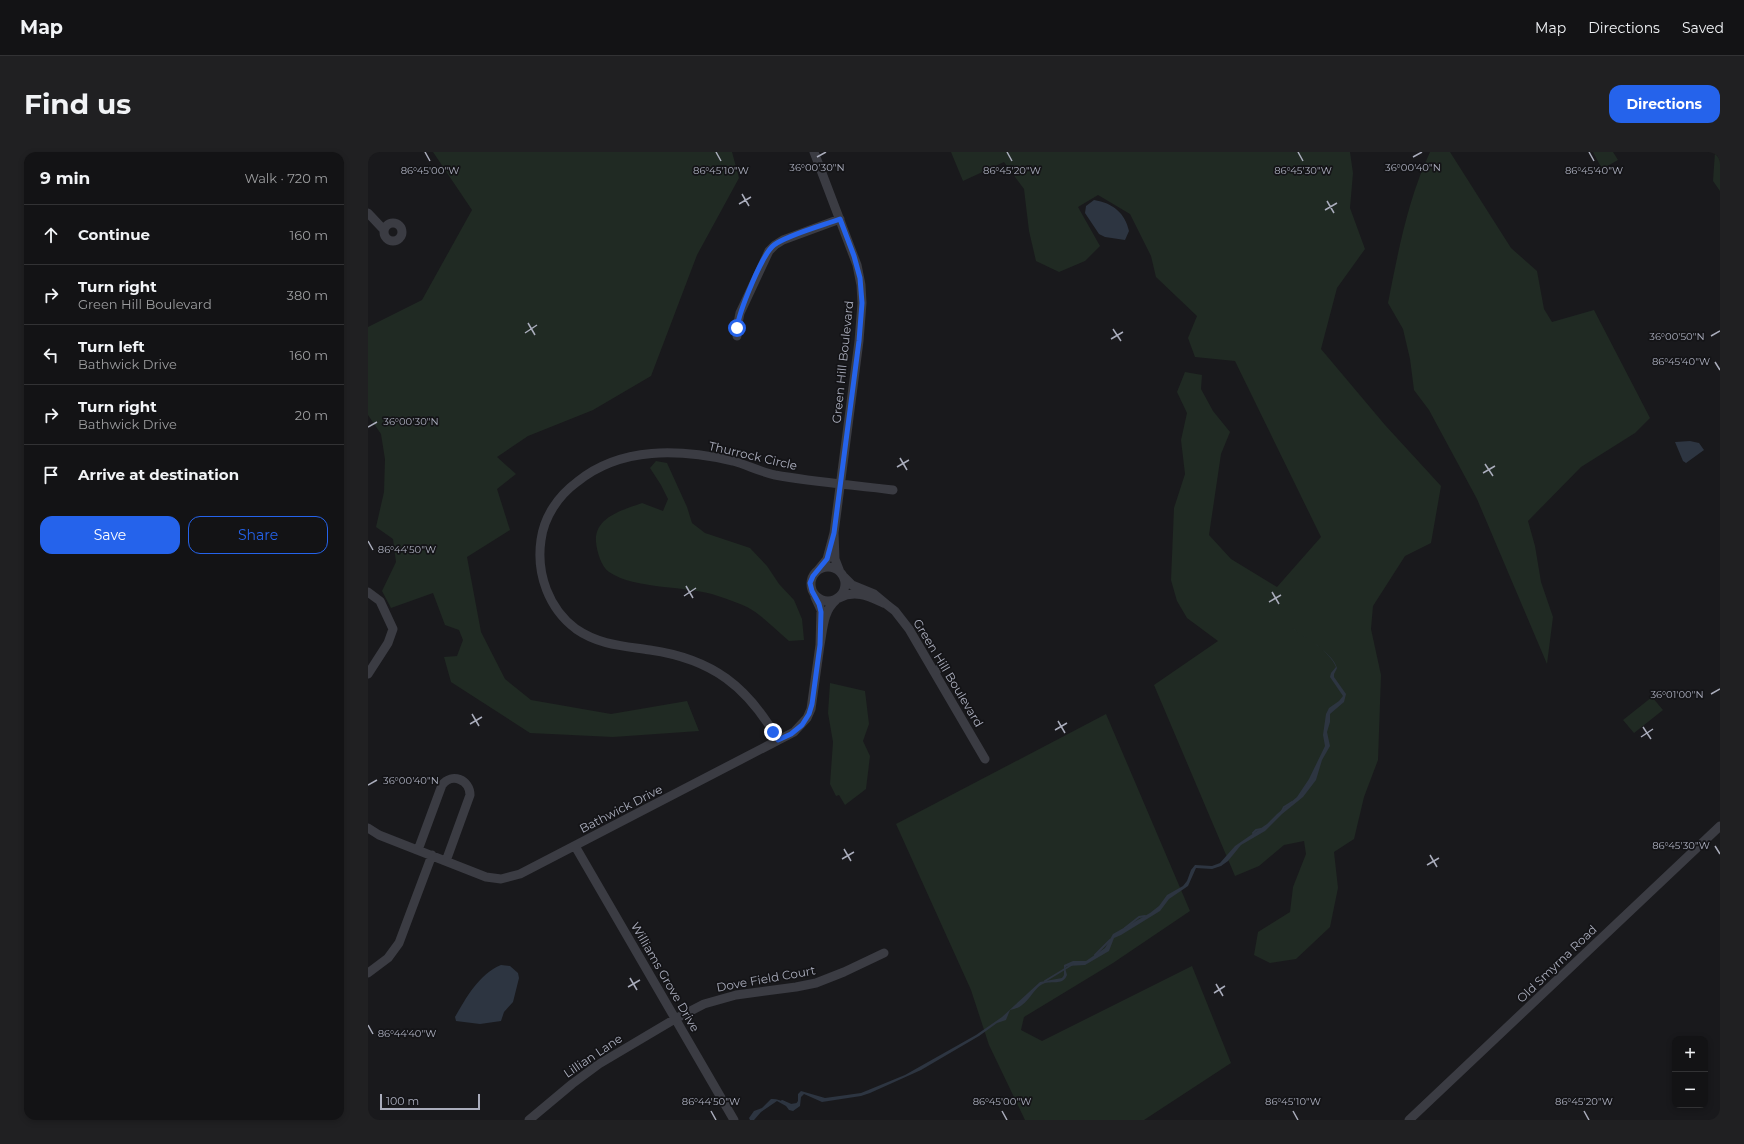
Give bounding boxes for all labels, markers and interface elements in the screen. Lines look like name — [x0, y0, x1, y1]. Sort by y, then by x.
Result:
text: Map — [20, 16, 63, 39]
text: Map — [1535, 19, 1566, 37]
text: Directions — [1588, 19, 1660, 37]
text: Saved — [1682, 19, 1724, 37]
button: Directions — [1609, 85, 1720, 123]
text: Find us — [24, 87, 131, 121]
text: 36°00'30"N — [789, 161, 845, 174]
text: 36°00'40"N — [1385, 161, 1441, 174]
text: 86°45'00"W — [401, 164, 459, 177]
text: 86°45'10"W — [693, 164, 749, 177]
text: 86°45'20"W — [983, 164, 1041, 177]
text: 86°45'30"W — [1274, 164, 1332, 177]
text: 86°45'40"W — [1565, 164, 1623, 177]
text: 9 min — [40, 168, 90, 188]
text: Walk · 720 m — [244, 170, 328, 186]
icon: ahead — [40, 224, 62, 246]
text: Continue — [78, 225, 150, 244]
text: 160 m — [290, 227, 328, 243]
text: Turn right — [78, 277, 157, 296]
icon: right — [40, 284, 62, 306]
text: 380 m — [287, 287, 328, 303]
text: Green Hill Boulevard — [78, 296, 212, 312]
street label: Green Hill Boulevard — [829, 300, 856, 424]
route start — [728, 319, 746, 337]
text: 36°00'50"N — [1649, 330, 1705, 343]
text: Turn left — [78, 337, 145, 356]
icon: left — [40, 344, 62, 366]
text: 160 m — [290, 347, 328, 363]
text: 86°45'40"W — [1652, 355, 1710, 368]
text: Bathwick Drive — [78, 356, 177, 372]
text: Turn right — [78, 397, 157, 416]
icon: right — [40, 404, 62, 426]
text: 20 m — [295, 407, 328, 423]
text: 36°00'30"N — [383, 415, 439, 428]
text: Bathwick Drive — [78, 416, 177, 432]
street label: Thurrock Circle — [707, 438, 799, 473]
icon: arrive — [40, 464, 62, 486]
text: Arrive at destination — [78, 465, 239, 484]
button: Save — [40, 516, 180, 554]
button: Share — [188, 516, 328, 554]
text: 86°44'50"W — [378, 543, 436, 556]
street label: Green Hill Boulevard — [910, 616, 987, 730]
text: 36°01'00"N — [1650, 688, 1704, 701]
route end — [764, 723, 782, 741]
text: 36°00'40"N — [383, 774, 439, 787]
street label: Bathwick Drive — [577, 781, 665, 836]
text: 86°45'30"W — [1652, 839, 1710, 852]
street label: Williams Grove Drive — [628, 919, 703, 1034]
street label: Old Smyrna Road — [1514, 922, 1600, 1006]
street label: Dove Field Court — [715, 962, 817, 995]
text: 86°44'40"W — [378, 1027, 436, 1040]
street label: Lillian Lane — [560, 1030, 625, 1081]
map controls — [1672, 1036, 1708, 1108]
button: + — [1672, 1036, 1708, 1072]
button: − — [1672, 1072, 1708, 1108]
scale bar — [380, 1092, 480, 1111]
text: 100 m — [386, 1094, 419, 1108]
text: 86°44'50"W — [682, 1095, 740, 1108]
text: 86°45'00"W — [973, 1095, 1031, 1108]
text: 86°45'10"W — [1265, 1095, 1321, 1108]
text: 86°45'20"W — [1555, 1095, 1613, 1108]

